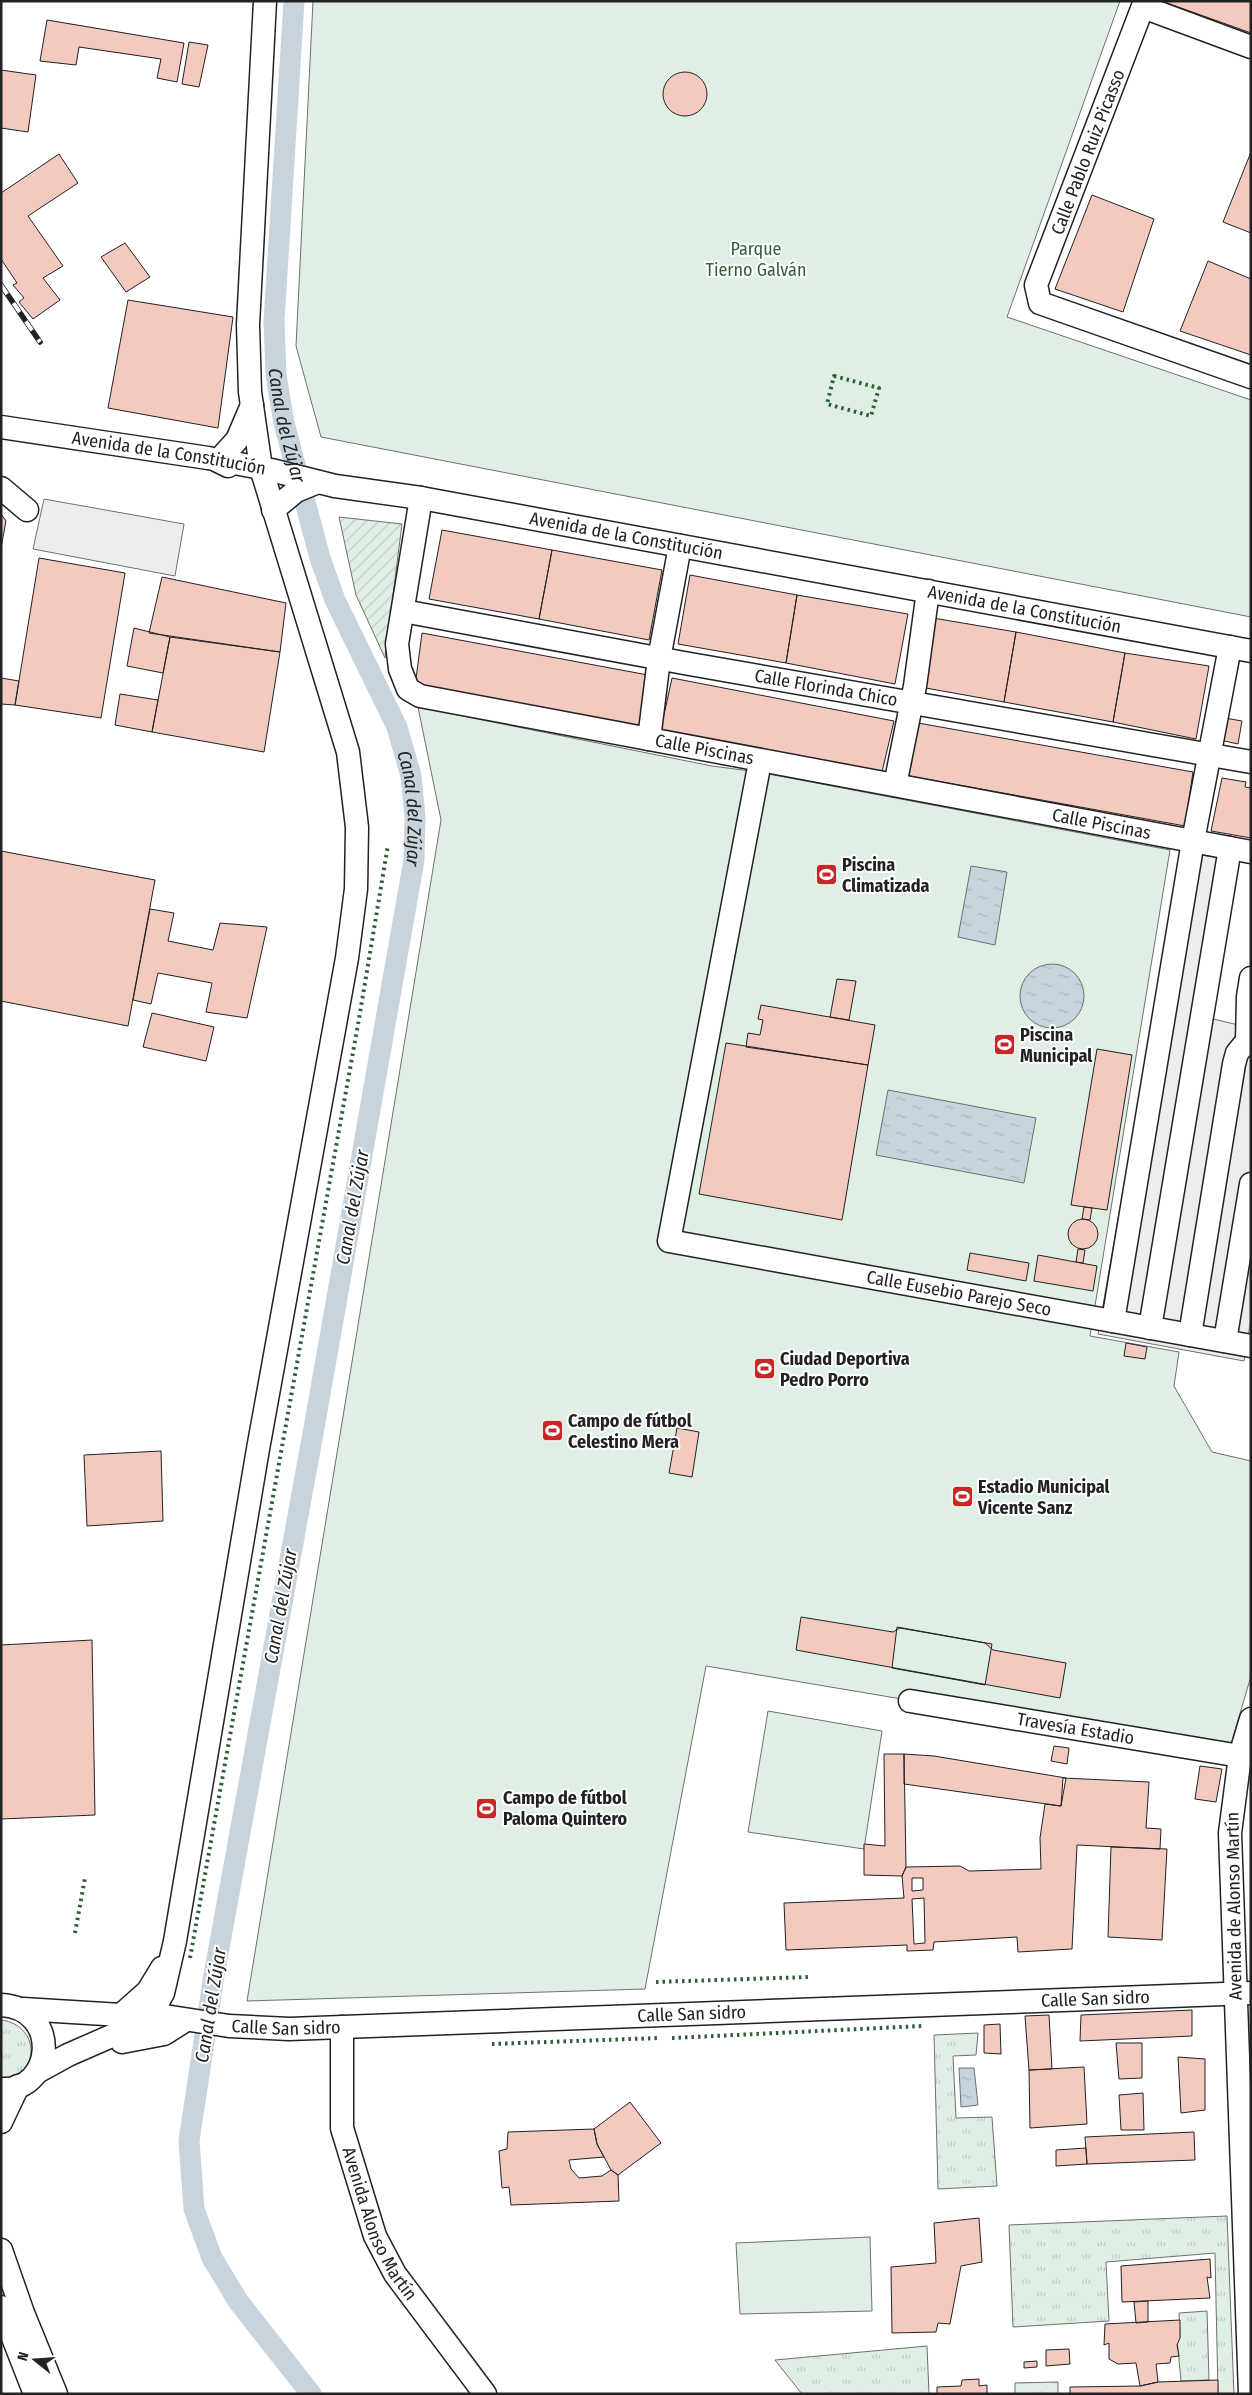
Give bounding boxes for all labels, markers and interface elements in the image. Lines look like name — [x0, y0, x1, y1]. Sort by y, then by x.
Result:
street label: Calle Pablo Ruiz Picasso — [1046, 66, 1130, 238]
park label: Parque Tierno Galván — [706, 238, 806, 281]
water label: Canal del Zújar — [264, 368, 311, 486]
street label: Avenida de la Constitución — [71, 427, 268, 480]
street label: Avenida de la Constitución — [528, 507, 725, 564]
street label: Avenida de la Constitución — [926, 581, 1123, 638]
street label: Calle Florinda Chico — [753, 665, 899, 711]
street label: Calle Piscinas — [653, 729, 756, 769]
water label: Canal del Zújar — [392, 748, 426, 869]
street label: Calle Piscinas — [1050, 804, 1153, 844]
place label: Piscina Climatizada — [842, 854, 930, 897]
sports icon: Piscina Climatizada — [814, 863, 838, 887]
place label: Piscina Municipal — [1020, 1024, 1092, 1067]
sports icon: Piscina Municipal — [992, 1033, 1016, 1057]
water label: Canal del Zújar — [331, 1146, 374, 1266]
street label: Calle Eusebio Parejo Seco — [865, 1266, 1053, 1321]
place label: Ciudad Deportiva Pedro Porro — [780, 1348, 910, 1391]
sports icon: Ciudad Deportiva Pedro Porro — [752, 1357, 776, 1381]
place label: Campo de fútbol Celestino Mera — [568, 1410, 692, 1453]
sports icon: Campo de fútbol Celestino Mera — [540, 1419, 564, 1443]
place label: Estadio Municipal Vicente Sanz — [977, 1476, 1110, 1519]
sports icon: Estadio Municipal Vicente Sanz — [950, 1485, 974, 1509]
water label: Canal del Zújar — [259, 1545, 302, 1665]
street label: Travesía Estadio — [1015, 1708, 1136, 1749]
place label: Campo de fútbol Paloma Quintero — [503, 1787, 628, 1830]
sports icon: Campo de fútbol Paloma Quintero — [475, 1796, 499, 1820]
street label: Avenida de Alonso Martín — [1221, 1812, 1247, 2000]
water label: Canal del Zújar — [190, 1944, 231, 2064]
street label: Calle San sidro — [1041, 1986, 1150, 2012]
street label: Calle San sidro — [637, 2001, 747, 2027]
street label: Calle San sidro — [231, 2015, 341, 2040]
street label: Avenida Alonso Martín — [337, 2144, 422, 2304]
north arrow — [10, 2335, 60, 2385]
text: N — [14, 2350, 32, 2363]

